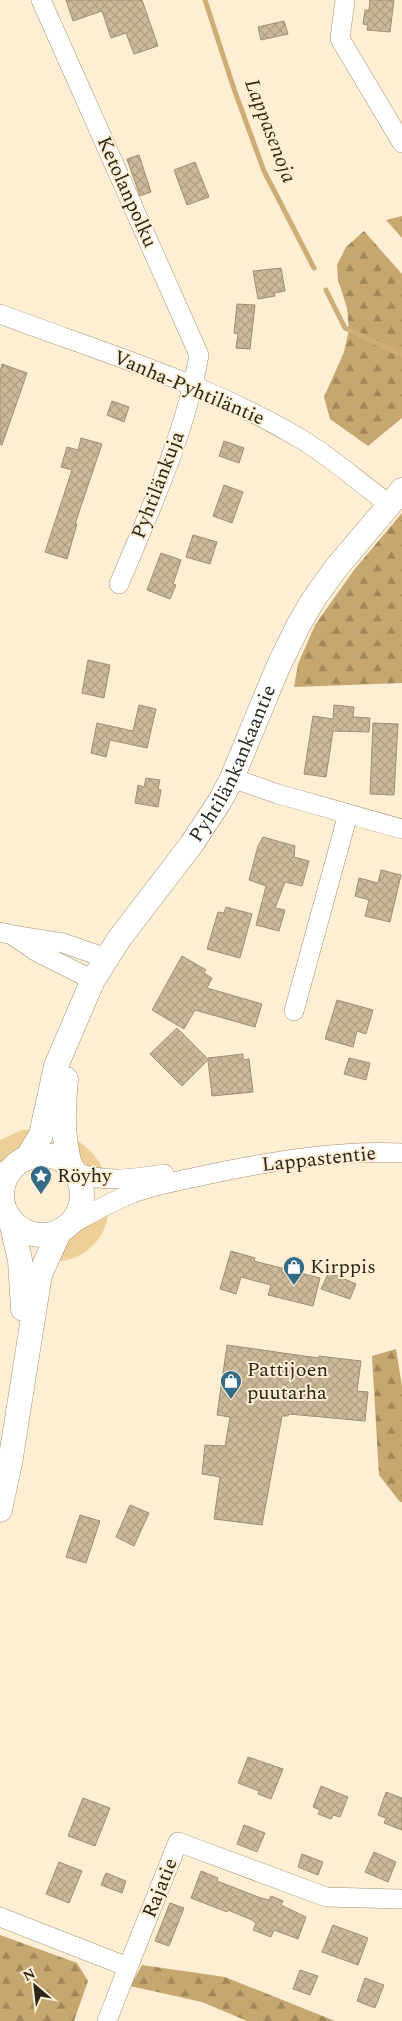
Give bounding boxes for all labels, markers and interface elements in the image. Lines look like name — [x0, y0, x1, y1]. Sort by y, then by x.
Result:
water label: Lappasenoja — [235, 74, 305, 188]
street label: Ketolanpolku — [89, 131, 165, 253]
street label: Vanha-Pyhtiläntie — [109, 343, 269, 433]
street label: Pyhtilänkuja — [124, 427, 192, 543]
street label: Pyhtilänkankaantie — [182, 680, 284, 849]
street label: Lappastentie — [260, 1138, 378, 1180]
place label: Röyhy — [57, 1161, 113, 1191]
place icon: Röyhy — [29, 1164, 53, 1195]
place label: Kirppis — [310, 1252, 376, 1282]
shop icon: Kirppis — [282, 1255, 306, 1286]
place label: Pattijoen puutarha — [247, 1355, 328, 1408]
shop icon: Pattijoen puutarha — [219, 1369, 243, 1400]
street label: Rajatie — [134, 1854, 186, 1922]
north arrow — [10, 1961, 60, 2011]
text: N — [19, 1963, 39, 1987]

